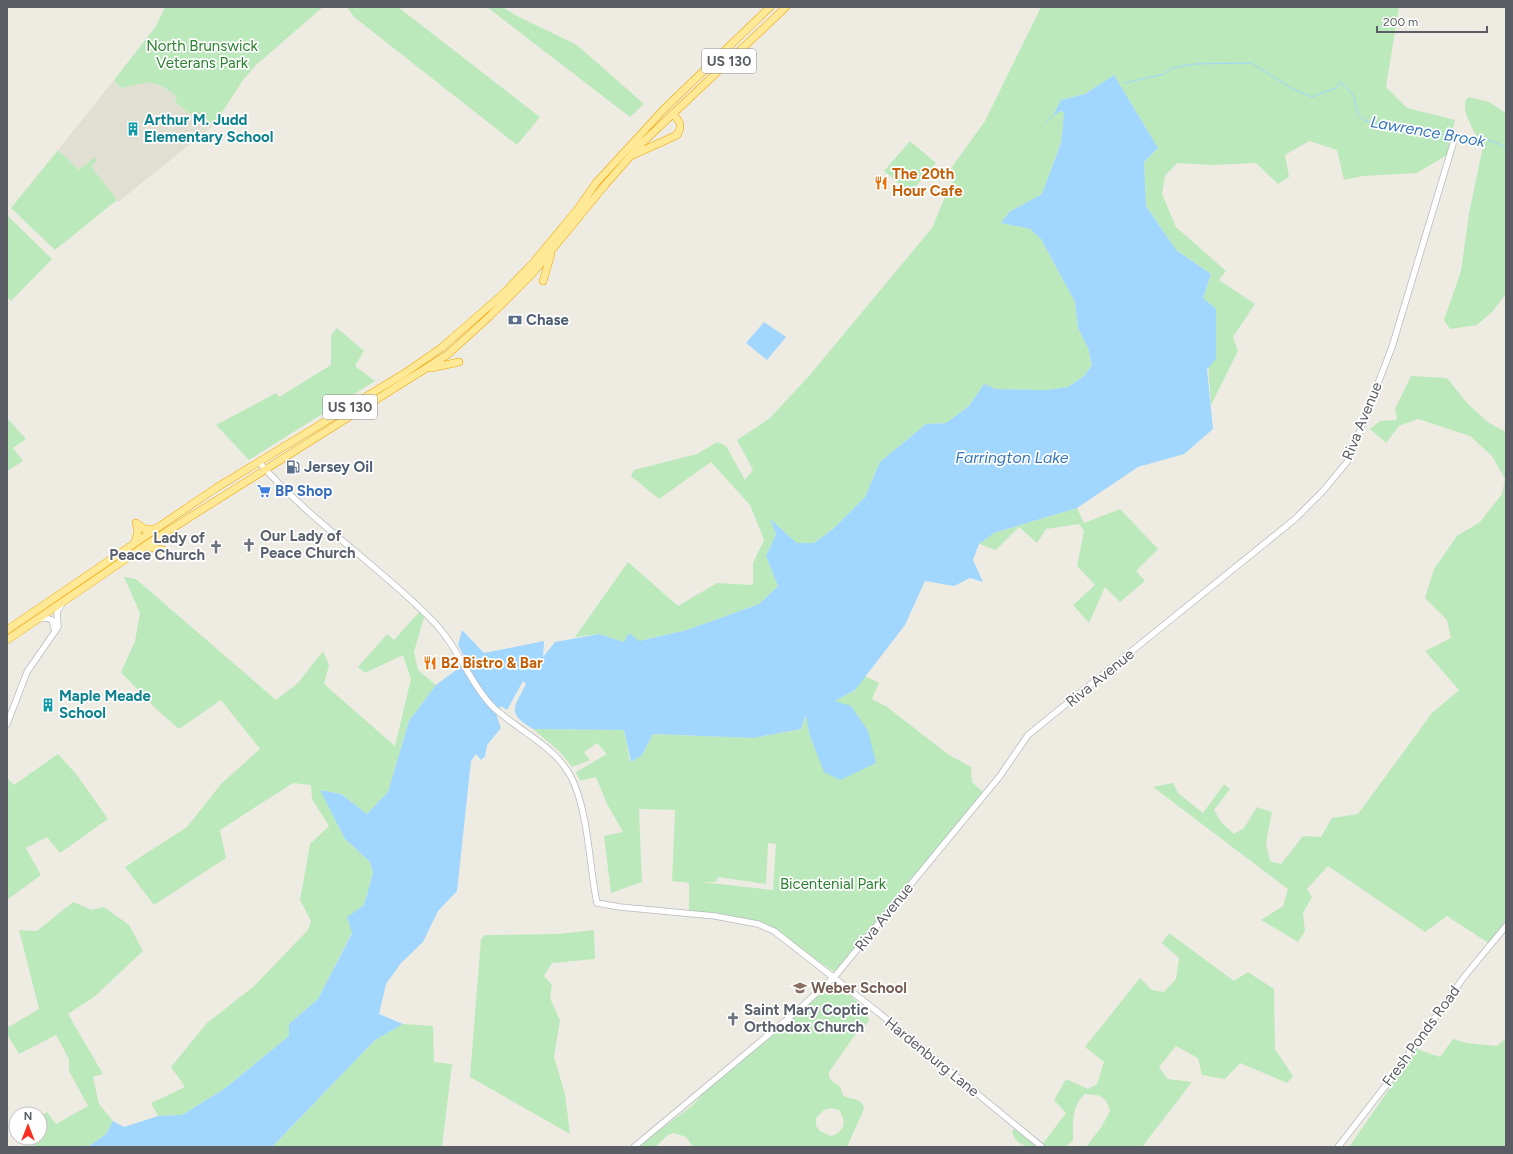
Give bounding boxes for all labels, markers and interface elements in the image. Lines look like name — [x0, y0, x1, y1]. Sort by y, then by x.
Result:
scale bar — [1377, 8, 1487, 34]
text: 200 m — [1383, 15, 1418, 29]
park label: North Brunswick Veterans Park — [146, 37, 259, 72]
road number: US 130 — [702, 49, 756, 73]
place label: Arthur M. Judd Elementary School — [144, 111, 274, 146]
water label: Lawrence Brook — [1369, 112, 1488, 151]
building icon: Arthur M. Judd Elementary School — [125, 121, 141, 137]
place label: The 20th Hour Cafe — [892, 165, 963, 200]
restaurant icon: The 20th Hour Cafe — [873, 175, 889, 191]
place label: Chase — [526, 311, 569, 329]
bank icon: Chase — [507, 312, 523, 328]
street label: Riva Avenue — [1338, 379, 1386, 463]
road number: US 130 — [323, 395, 377, 419]
water label: Farrington Lake — [955, 448, 1069, 467]
place label: Jersey Oil — [304, 458, 373, 476]
fuel station icon: Jersey Oil — [285, 459, 301, 475]
place label: BP Shop — [275, 482, 332, 500]
supermarket icon: BP Shop — [256, 483, 272, 499]
place label: Our Lady of Peace Church — [260, 527, 356, 562]
place label: Lady of Peace Church — [109, 529, 205, 564]
church icon: Our Lady of Peace Church — [241, 537, 257, 553]
church icon: Lady of Peace Church — [208, 539, 224, 555]
street label: Riva Avenue — [1062, 645, 1138, 711]
place label: B2 Bistro & Bar — [441, 654, 543, 672]
restaurant icon: B2 Bistro & Bar — [422, 655, 438, 671]
place label: Maple Meade School — [59, 687, 152, 722]
building icon: Maple Meade School — [40, 697, 56, 713]
park label: Bicentenial Park — [780, 875, 887, 893]
street label: Riva Avenue — [851, 879, 917, 955]
place label: Weber School — [811, 979, 907, 997]
school or university icon: Weber School — [792, 980, 808, 996]
street label: Fresh Ponds Road — [1378, 982, 1464, 1090]
place label: Saint Mary Coptic Orthodox Church — [744, 1001, 869, 1036]
church icon: Saint Mary Coptic Orthodox Church — [725, 1011, 741, 1027]
street label: Hardenburg Lane — [881, 1013, 983, 1101]
north arrow — [8, 1106, 48, 1146]
text: N — [24, 1110, 32, 1123]

